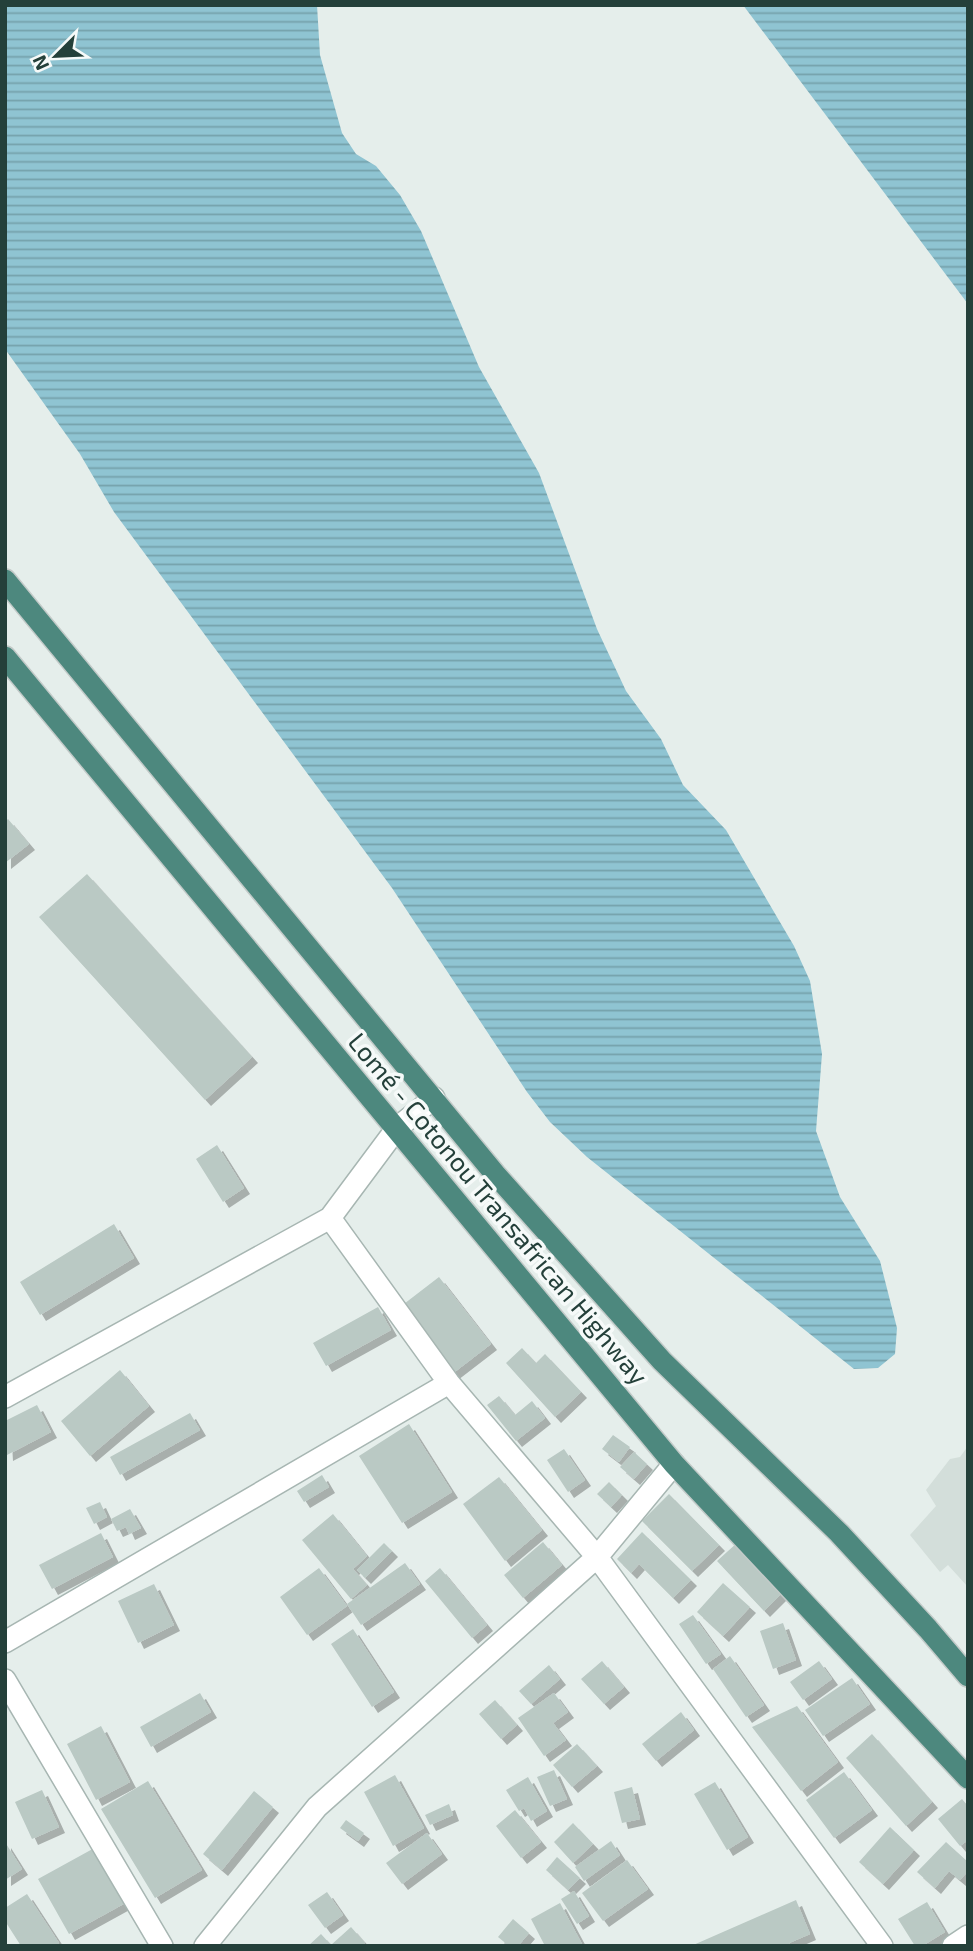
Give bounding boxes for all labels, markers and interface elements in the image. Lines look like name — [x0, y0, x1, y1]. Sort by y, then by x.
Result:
north arrow — [21, 21, 91, 91]
text: N — [27, 52, 53, 74]
street label: Lomé - Cotonou Transafrican Highway — [343, 1026, 656, 1390]

